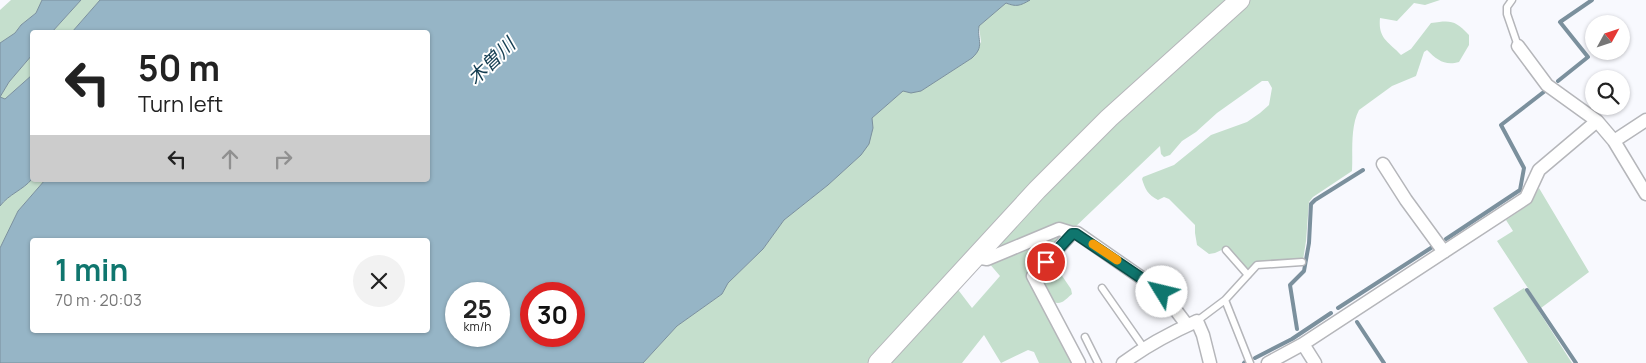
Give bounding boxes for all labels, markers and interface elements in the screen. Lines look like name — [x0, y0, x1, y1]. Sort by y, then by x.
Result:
north arrow — [1585, 15, 1630, 60]
map controls — [1585, 15, 1630, 115]
water label: 木曽川 — [461, 30, 522, 90]
text: 50 m — [138, 44, 220, 92]
icon: left — [55, 50, 120, 115]
button: search — [1585, 70, 1630, 115]
text: Turn left — [138, 89, 223, 119]
icon: left — [163, 145, 191, 173]
icon: ahead — [216, 145, 244, 173]
icon: right — [269, 145, 297, 173]
pin — [1025, 241, 1067, 283]
icon: arrive — [1032, 248, 1060, 276]
text: 1 min — [55, 249, 128, 290]
button: close — [353, 255, 405, 307]
position arrow — [1135, 265, 1187, 317]
speed limit sign: 30 — [520, 282, 585, 347]
text: 70 m · 20:03 — [55, 289, 142, 311]
text: 25 — [463, 291, 492, 326]
text: km/h — [464, 318, 491, 335]

